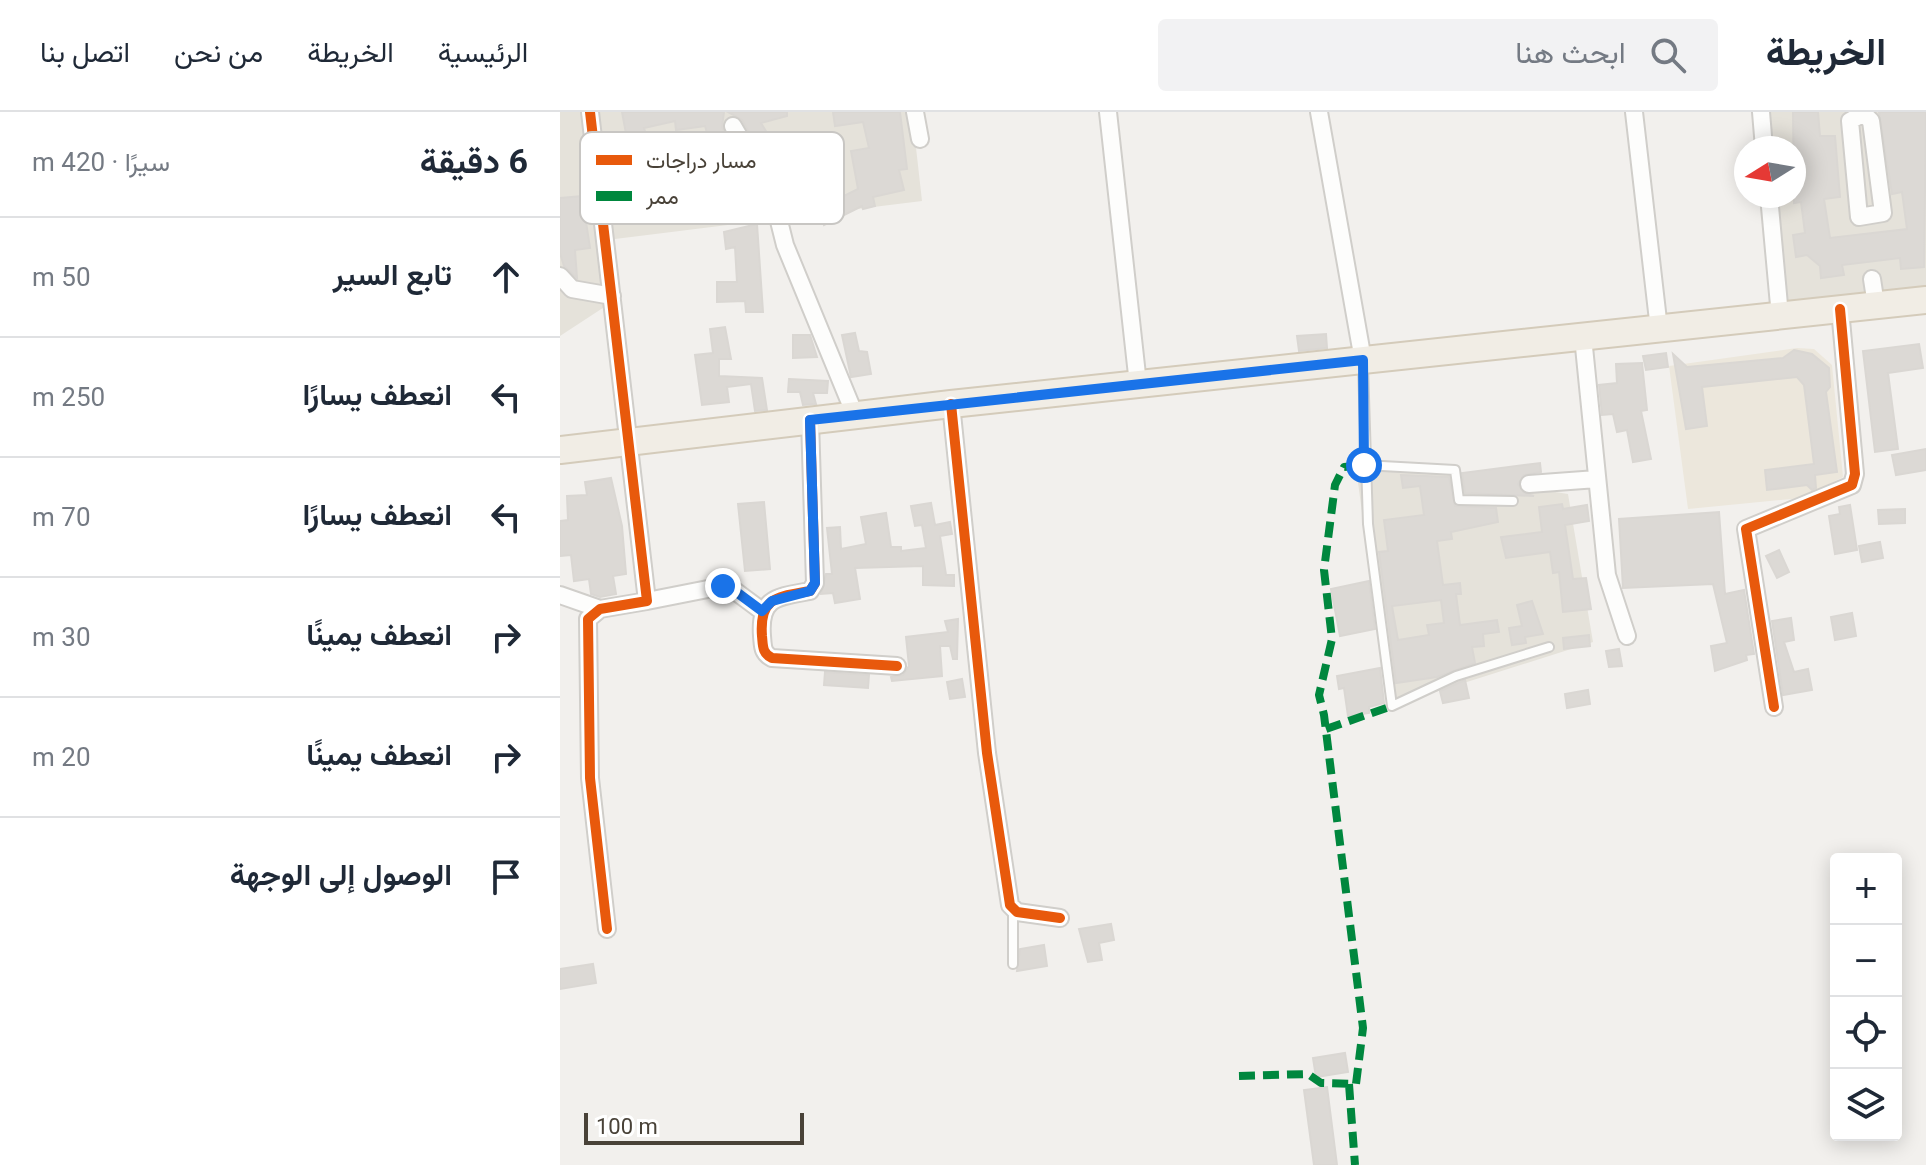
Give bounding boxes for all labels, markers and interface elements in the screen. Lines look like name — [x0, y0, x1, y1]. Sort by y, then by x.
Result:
search box — [1158, 19, 1718, 91]
text: الخريطة — [1766, 30, 1886, 74]
icon: search — [1646, 33, 1690, 77]
text: ابحث هنا — [1515, 35, 1626, 70]
text: اتصل بنا — [40, 36, 130, 69]
text: من نحن — [174, 36, 263, 69]
text: الخريطة — [307, 36, 394, 69]
text: الرئيسية — [438, 36, 528, 69]
legend — [580, 132, 844, 224]
north arrow — [1734, 136, 1806, 208]
text: 6 دقيقة — [420, 141, 528, 181]
text: سيرًا · 420 m — [32, 147, 170, 177]
text: مسار دراجات — [646, 148, 756, 174]
text: ممر — [645, 184, 679, 210]
icon: ahead — [484, 255, 528, 299]
text: تابع السير — [333, 257, 452, 292]
text: 50 m — [32, 262, 91, 292]
icon: left — [484, 375, 528, 419]
text: انعطف يسارًا — [303, 377, 452, 412]
text: 250 m — [32, 382, 105, 412]
route start — [1346, 447, 1382, 483]
icon: left — [484, 495, 528, 539]
text: انعطف يسارًا — [303, 497, 452, 532]
text: 70 m — [32, 502, 91, 532]
route end — [705, 568, 741, 604]
icon: right — [484, 615, 528, 659]
text: انعطف يمينًا — [306, 617, 452, 652]
text: 30 m — [32, 622, 91, 652]
icon: right — [484, 735, 528, 779]
text: انعطف يمينًا — [306, 737, 452, 772]
text: 20 m — [32, 742, 91, 772]
map controls — [1830, 853, 1902, 1141]
button: + — [1830, 853, 1902, 925]
icon: arrive — [484, 855, 528, 899]
text: الوصول إلى الوجهة — [230, 857, 452, 892]
button: − — [1830, 925, 1902, 997]
button: locate — [1830, 997, 1902, 1069]
button: layers — [1830, 1069, 1902, 1141]
scale bar — [584, 1109, 804, 1145]
text: 100 m — [596, 1114, 658, 1139]

